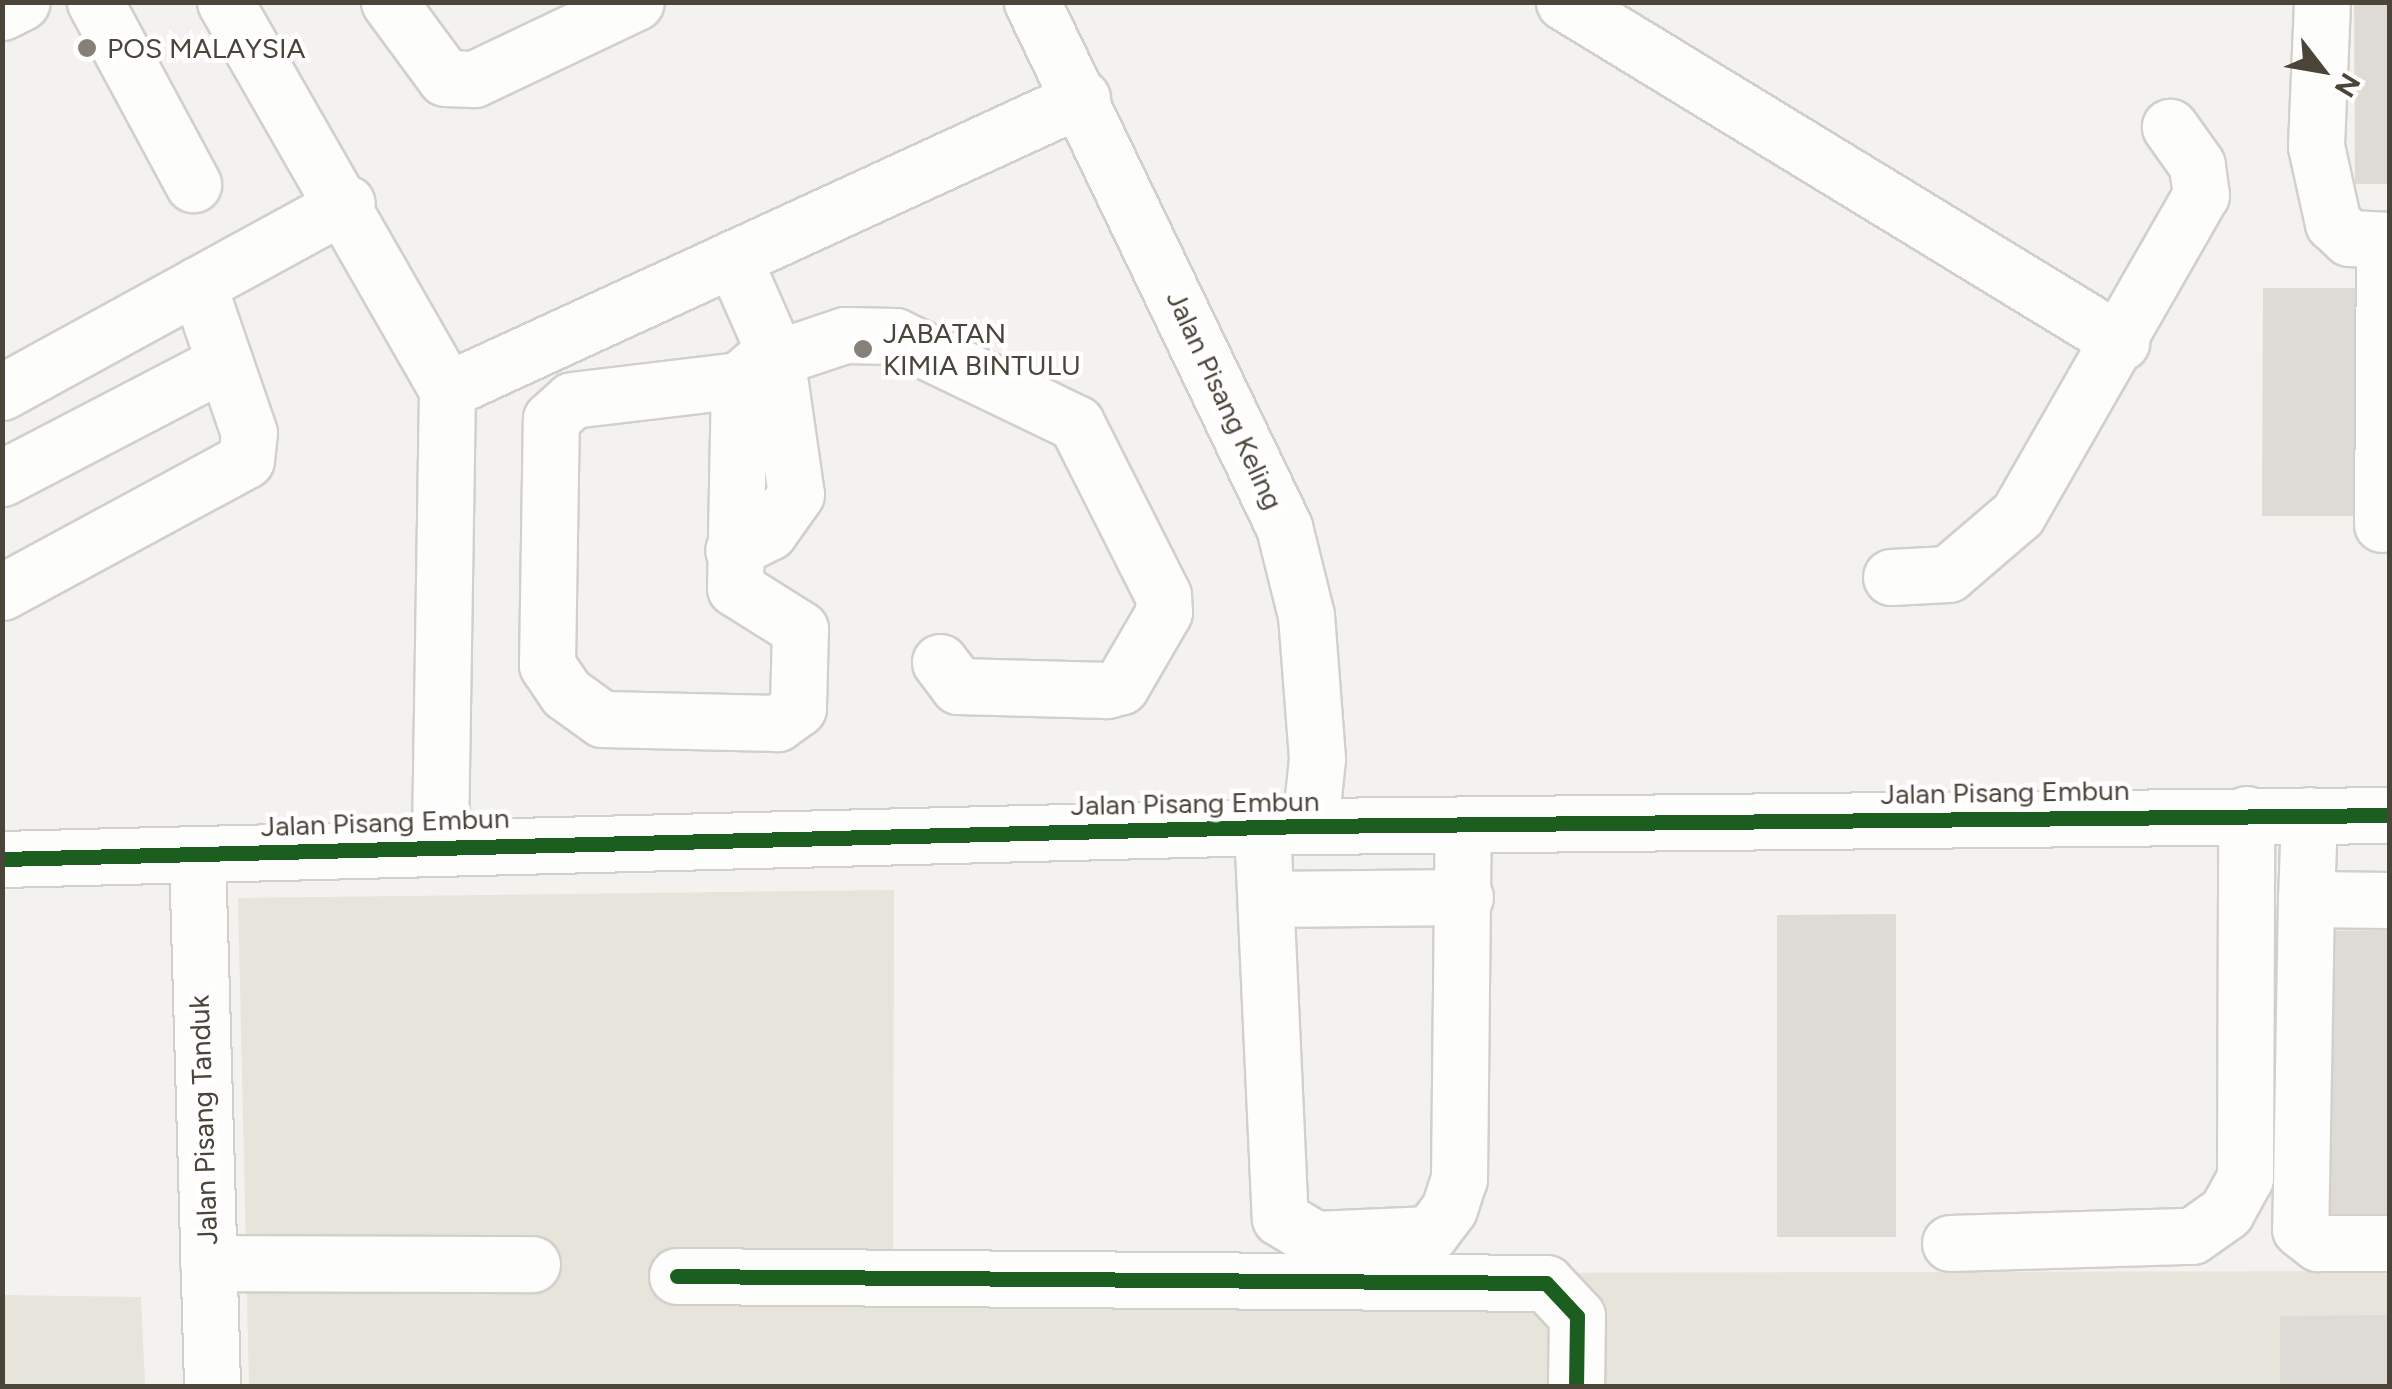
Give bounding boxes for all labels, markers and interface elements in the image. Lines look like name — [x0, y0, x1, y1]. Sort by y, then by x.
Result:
north arrow — [2272, 20, 2372, 120]
place label: POS MALAYSIA — [107, 31, 306, 65]
marker: POS MALAYSIA — [76, 37, 98, 59]
text: N — [2328, 67, 2368, 103]
street label: Jalan Pisang Keling — [1160, 285, 1290, 515]
place label: JABATAN KIMIA BINTULU — [883, 316, 1081, 382]
marker: JABATAN KIMIA BINTULU — [852, 338, 874, 360]
street label: Jalan Pisang Embun — [1880, 773, 2130, 811]
street label: Jalan Pisang Embun — [1070, 784, 1320, 822]
street label: Jalan Pisang Embun — [260, 801, 510, 843]
street label: Jalan Pisang Tanduk — [182, 995, 224, 1245]

